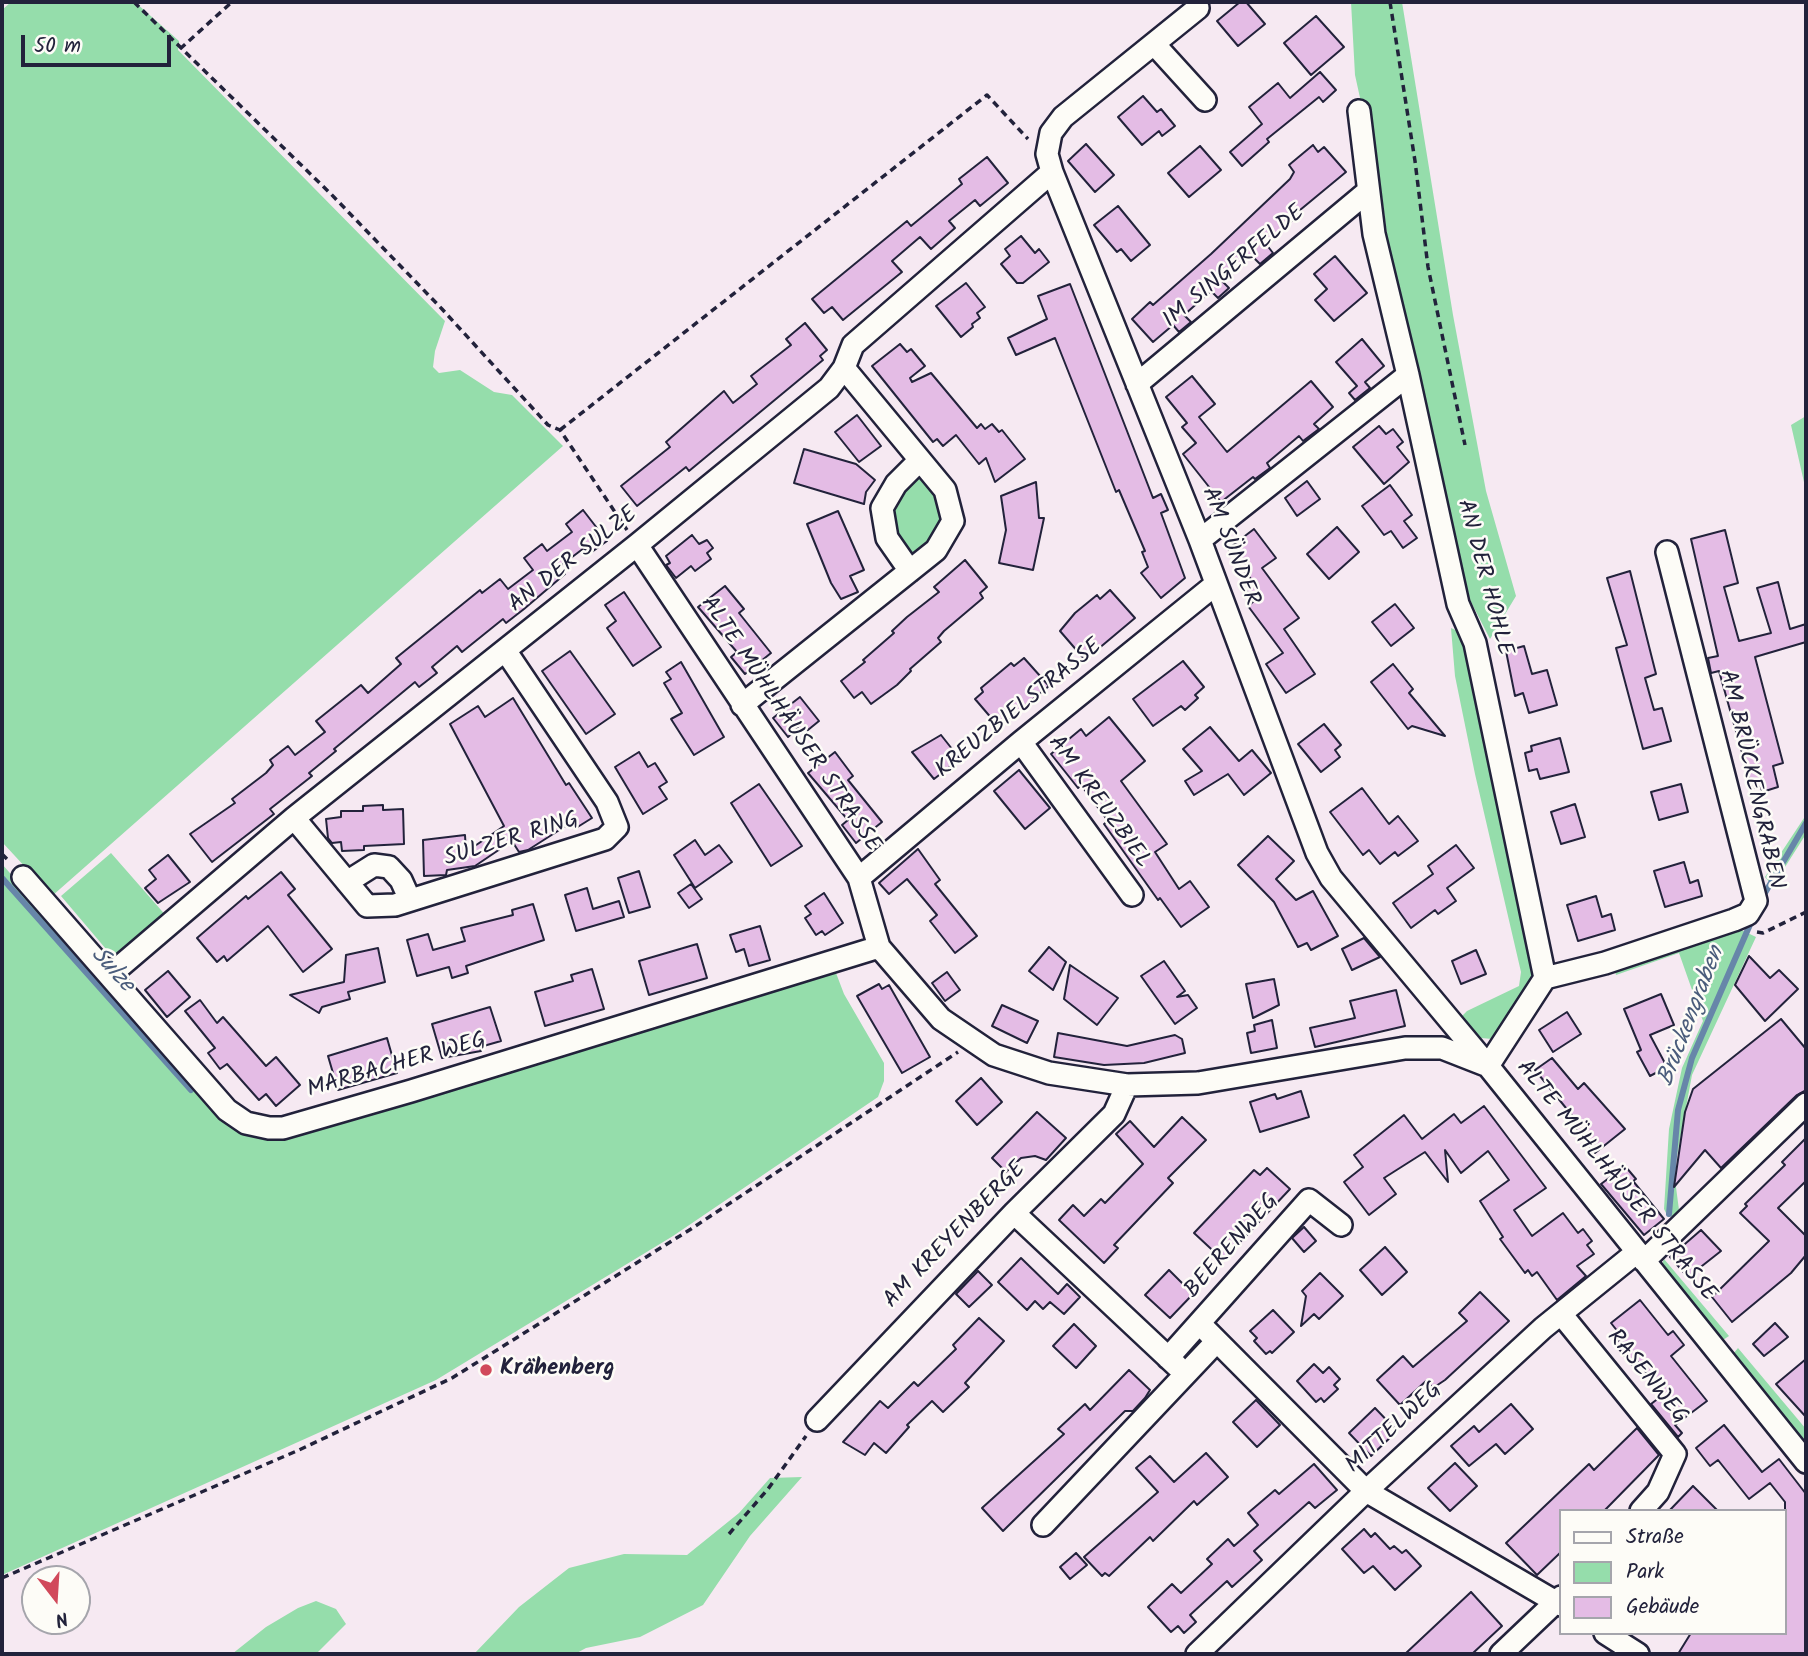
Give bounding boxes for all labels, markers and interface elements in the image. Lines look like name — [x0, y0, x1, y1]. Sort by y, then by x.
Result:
scale bar — [24, 21, 175, 65]
text: 50 m — [34, 30, 81, 63]
street label: IM SINGERFELDE — [1158, 201, 1312, 335]
street label: AM SÜNDER — [1194, 484, 1264, 610]
street label: AN DER HOHLE — [1449, 497, 1517, 659]
street label: AN DER SULZE — [504, 502, 644, 620]
street label: ALTE MÜHLHÄUSER STRASSE — [693, 592, 885, 858]
street label: KREUZBIELSTRASSE — [931, 634, 1109, 786]
street label: AM BRÜCKENGRABEN — [1711, 667, 1789, 893]
street label: AM KREUZBIEL — [1041, 731, 1155, 875]
street label: SULZER RING — [441, 807, 583, 875]
water label: Sulze — [83, 942, 139, 1000]
water label: Brückengraben — [1653, 943, 1733, 1091]
street label: MARBACHER WEG — [304, 1028, 490, 1106]
street label: ALTE MÜHLHÄUSER STRASSE — [1509, 1056, 1721, 1308]
street label: AM KREYENBERGE — [879, 1157, 1033, 1315]
street label: BEERENWEG — [1180, 1189, 1286, 1305]
street label: RASENWEG — [1599, 1325, 1693, 1431]
place label: Krähenberg — [500, 1356, 615, 1384]
marker: Krähenberg — [478, 1362, 494, 1378]
street label: MITTELWEG — [1341, 1378, 1449, 1480]
legend — [1560, 1509, 1787, 1635]
text: Straße — [1626, 1521, 1684, 1554]
text: Park — [1626, 1556, 1664, 1589]
north arrow — [21, 1565, 91, 1635]
text: Gebäude — [1626, 1591, 1699, 1624]
text: N — [51, 1602, 72, 1634]

